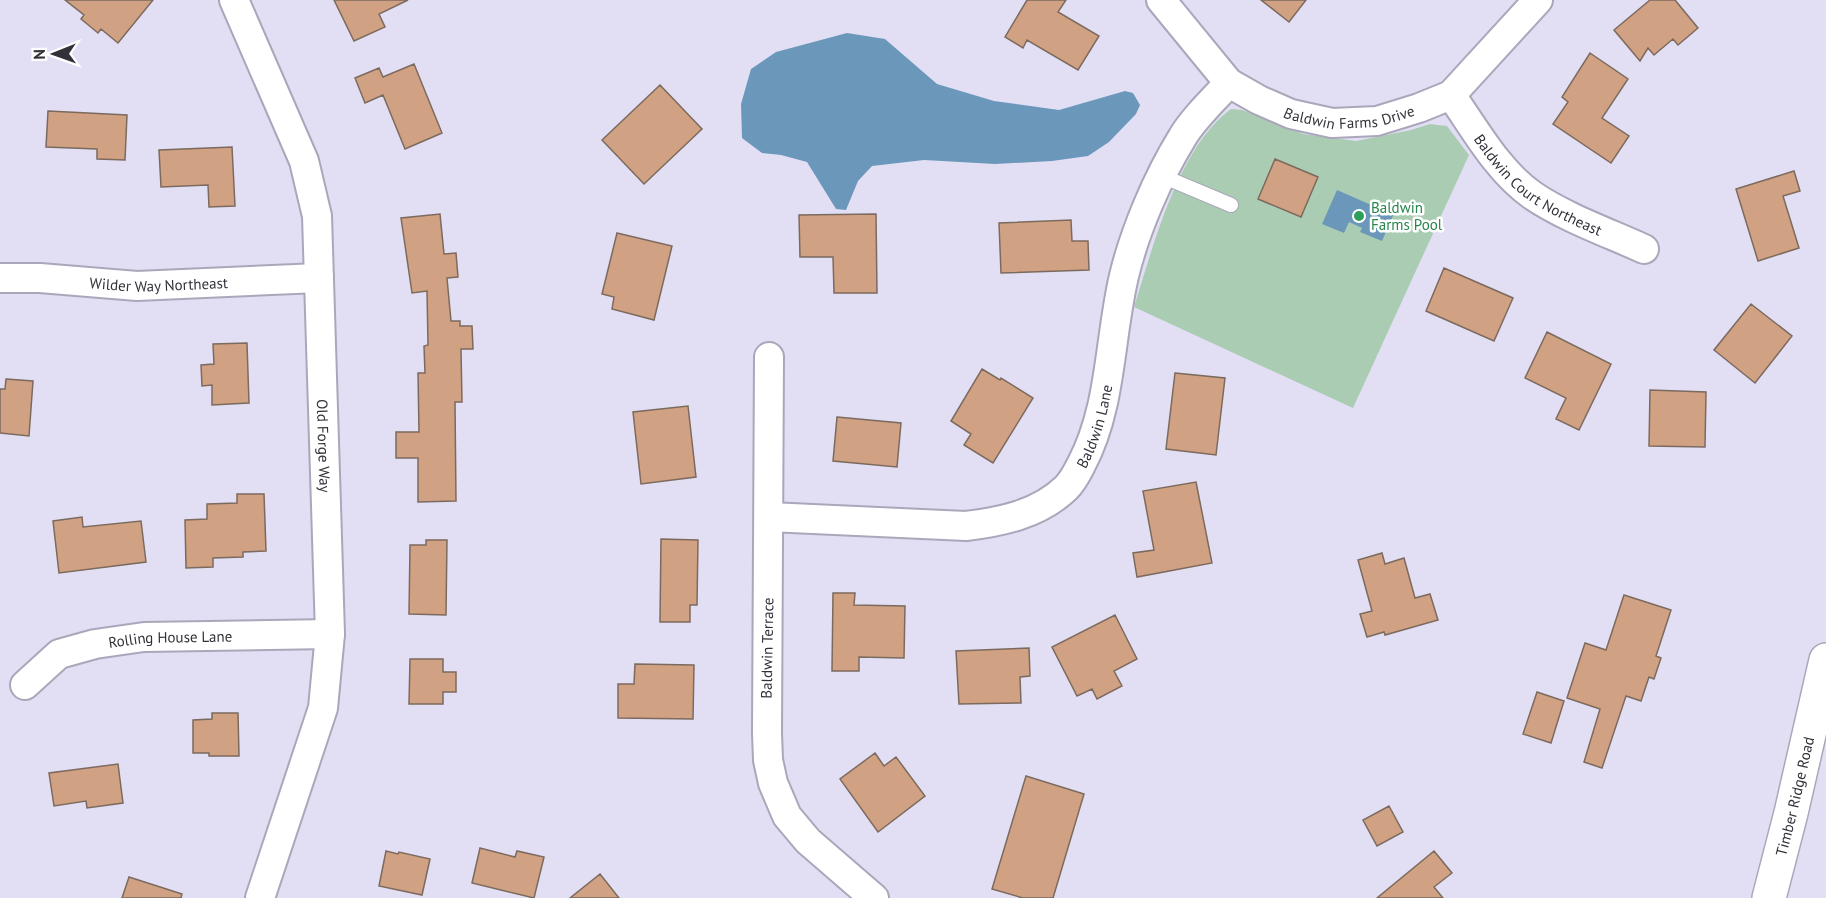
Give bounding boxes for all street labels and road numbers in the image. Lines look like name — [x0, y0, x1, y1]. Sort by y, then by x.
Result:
street label: Baldwin Farms Drive — [1281, 101, 1417, 133]
street label: Baldwin Court Northeast — [1470, 130, 1605, 239]
street label: Wilder Way Northeast — [89, 273, 228, 296]
street label: Baldwin Lane — [1072, 383, 1116, 471]
street label: Old Forge Way — [313, 399, 335, 493]
street label: Baldwin Terrace — [757, 597, 777, 699]
street label: Rolling House Lane — [107, 626, 232, 652]
street label: Timber Ridge Road — [1771, 735, 1818, 858]

